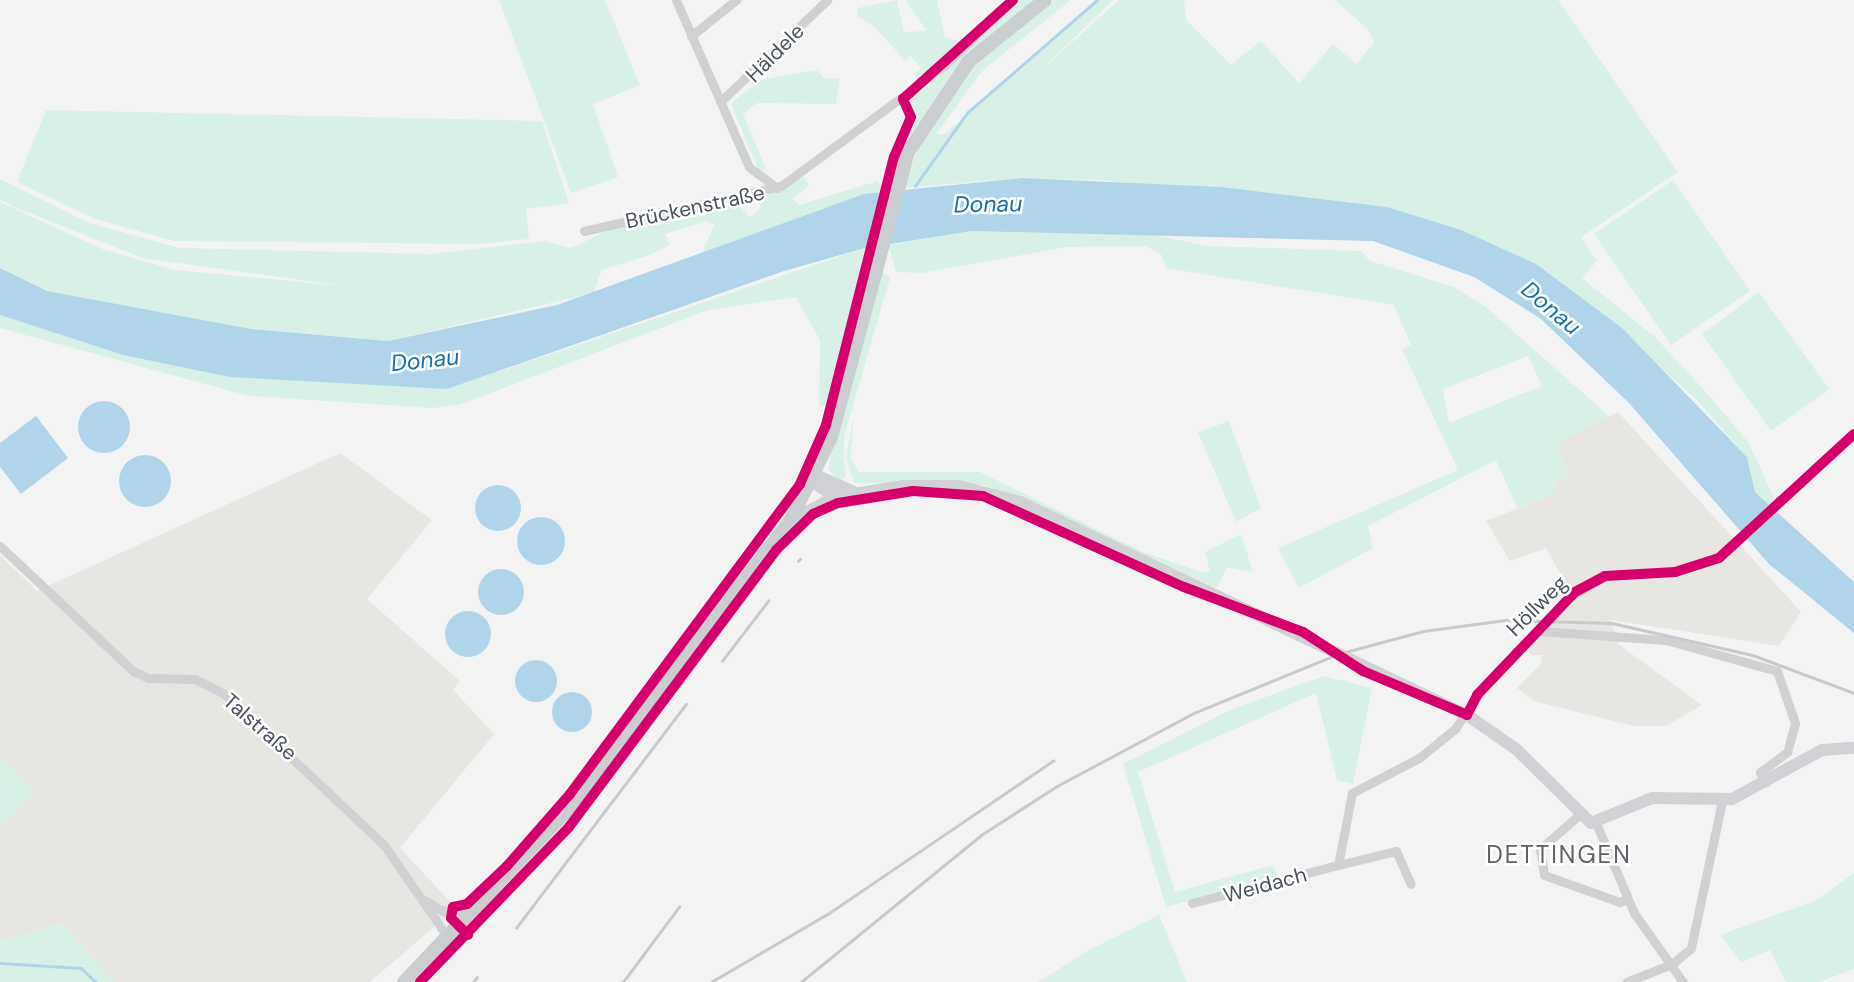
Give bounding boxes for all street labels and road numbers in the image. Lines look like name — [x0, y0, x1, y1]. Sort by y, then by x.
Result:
street label: Häldele — [741, 19, 809, 87]
street label: Brückenstraße — [623, 180, 767, 234]
street label: Höllweg — [1501, 570, 1573, 642]
street label: Talstraße — [218, 688, 302, 766]
street label: Weidach — [1221, 862, 1309, 908]

